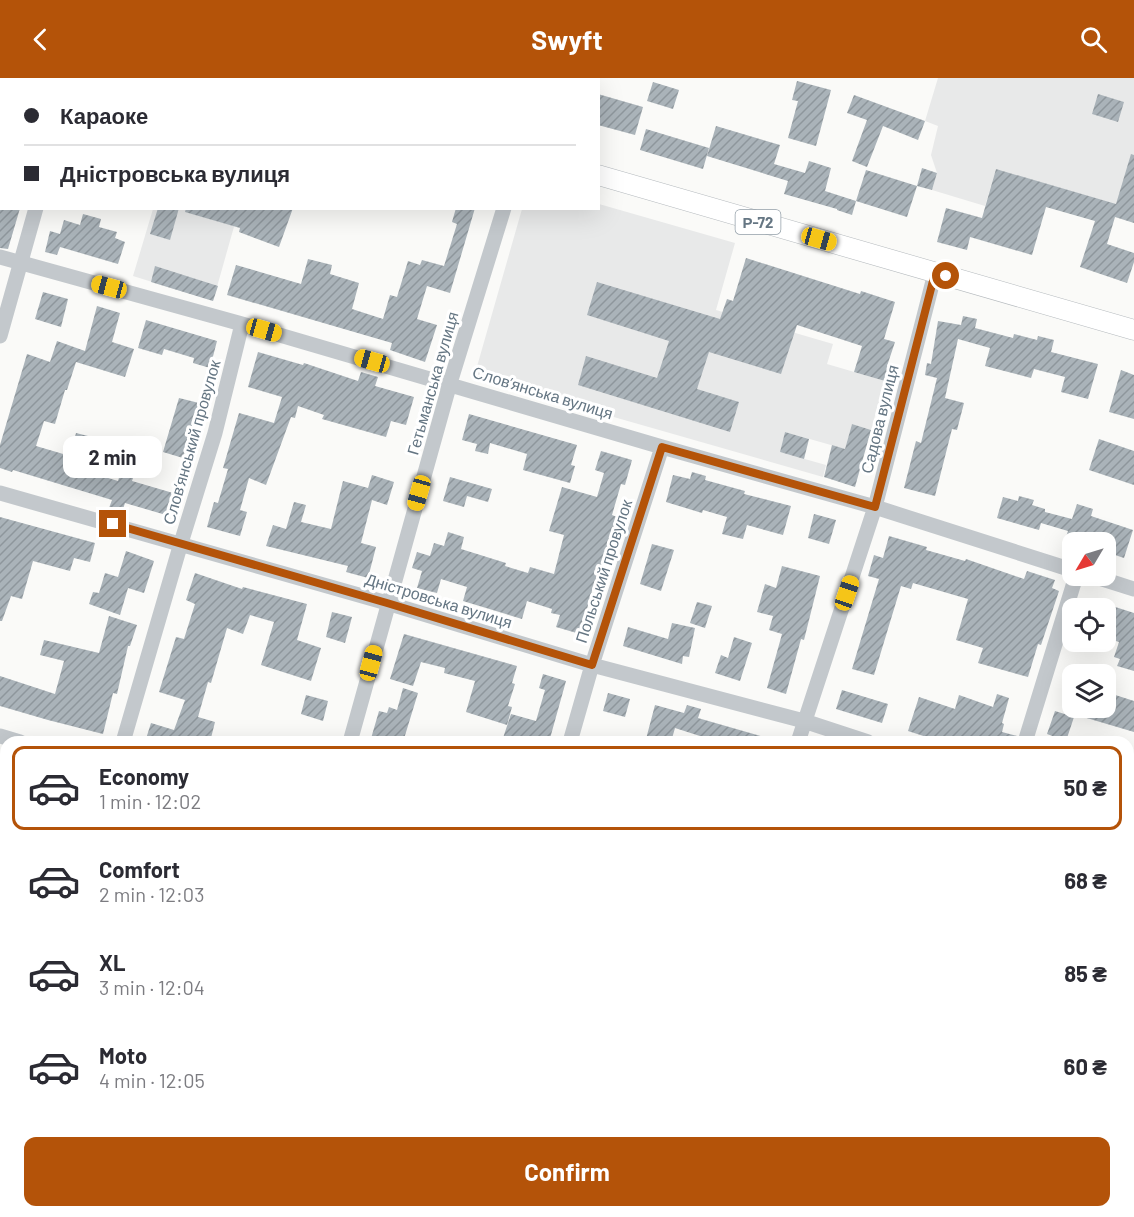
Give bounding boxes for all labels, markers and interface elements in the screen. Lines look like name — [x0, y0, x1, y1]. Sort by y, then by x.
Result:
icon: back — [24, 23, 57, 56]
text: Swyft — [531, 23, 603, 55]
icon: search — [1077, 23, 1110, 56]
text: Караоке — [60, 102, 148, 128]
text: Дністровська вулиця — [60, 160, 290, 186]
road number: Р-72 — [736, 210, 780, 234]
car — [799, 225, 839, 253]
route start — [932, 262, 959, 289]
car — [89, 274, 129, 300]
street label: Гетьманська вулиця — [402, 309, 462, 457]
car — [244, 316, 284, 344]
car — [352, 347, 392, 375]
street label: Словʼянський провулок — [158, 357, 224, 526]
street label: Словʼянська вулиця — [470, 362, 616, 422]
street label: Садова вулиця — [856, 363, 902, 475]
callout: 2 min — [63, 437, 162, 479]
text: 2 min — [89, 445, 136, 469]
car — [405, 473, 433, 513]
street label: Польський провулок — [571, 496, 635, 645]
route end — [99, 510, 126, 537]
north arrow — [1062, 532, 1116, 586]
map controls — [1062, 532, 1116, 718]
street label: Дністровська вулиця — [363, 569, 515, 631]
car — [833, 573, 861, 613]
button: locate — [1062, 598, 1116, 652]
car — [358, 643, 384, 683]
button: layers — [1062, 664, 1116, 718]
icon: car — [27, 761, 81, 815]
text: Economy — [99, 763, 189, 789]
text: 50 ₴ — [1064, 774, 1107, 800]
text: 1 min · 12:02 — [99, 789, 201, 813]
icon: car — [27, 854, 81, 908]
text: Comfort — [99, 856, 180, 882]
text: 68 ₴ — [1064, 867, 1107, 893]
text: 2 min · 12:03 — [99, 882, 204, 906]
icon: car — [27, 947, 81, 1001]
text: XL — [99, 949, 125, 975]
text: 85 ₴ — [1064, 960, 1107, 986]
text: 3 min · 12:04 — [99, 975, 205, 999]
icon: car — [27, 1040, 81, 1094]
text: Moto — [99, 1042, 147, 1068]
text: 60 ₴ — [1064, 1053, 1107, 1079]
text: 4 min · 12:05 — [99, 1068, 205, 1092]
button: Confirm — [24, 1137, 1110, 1206]

